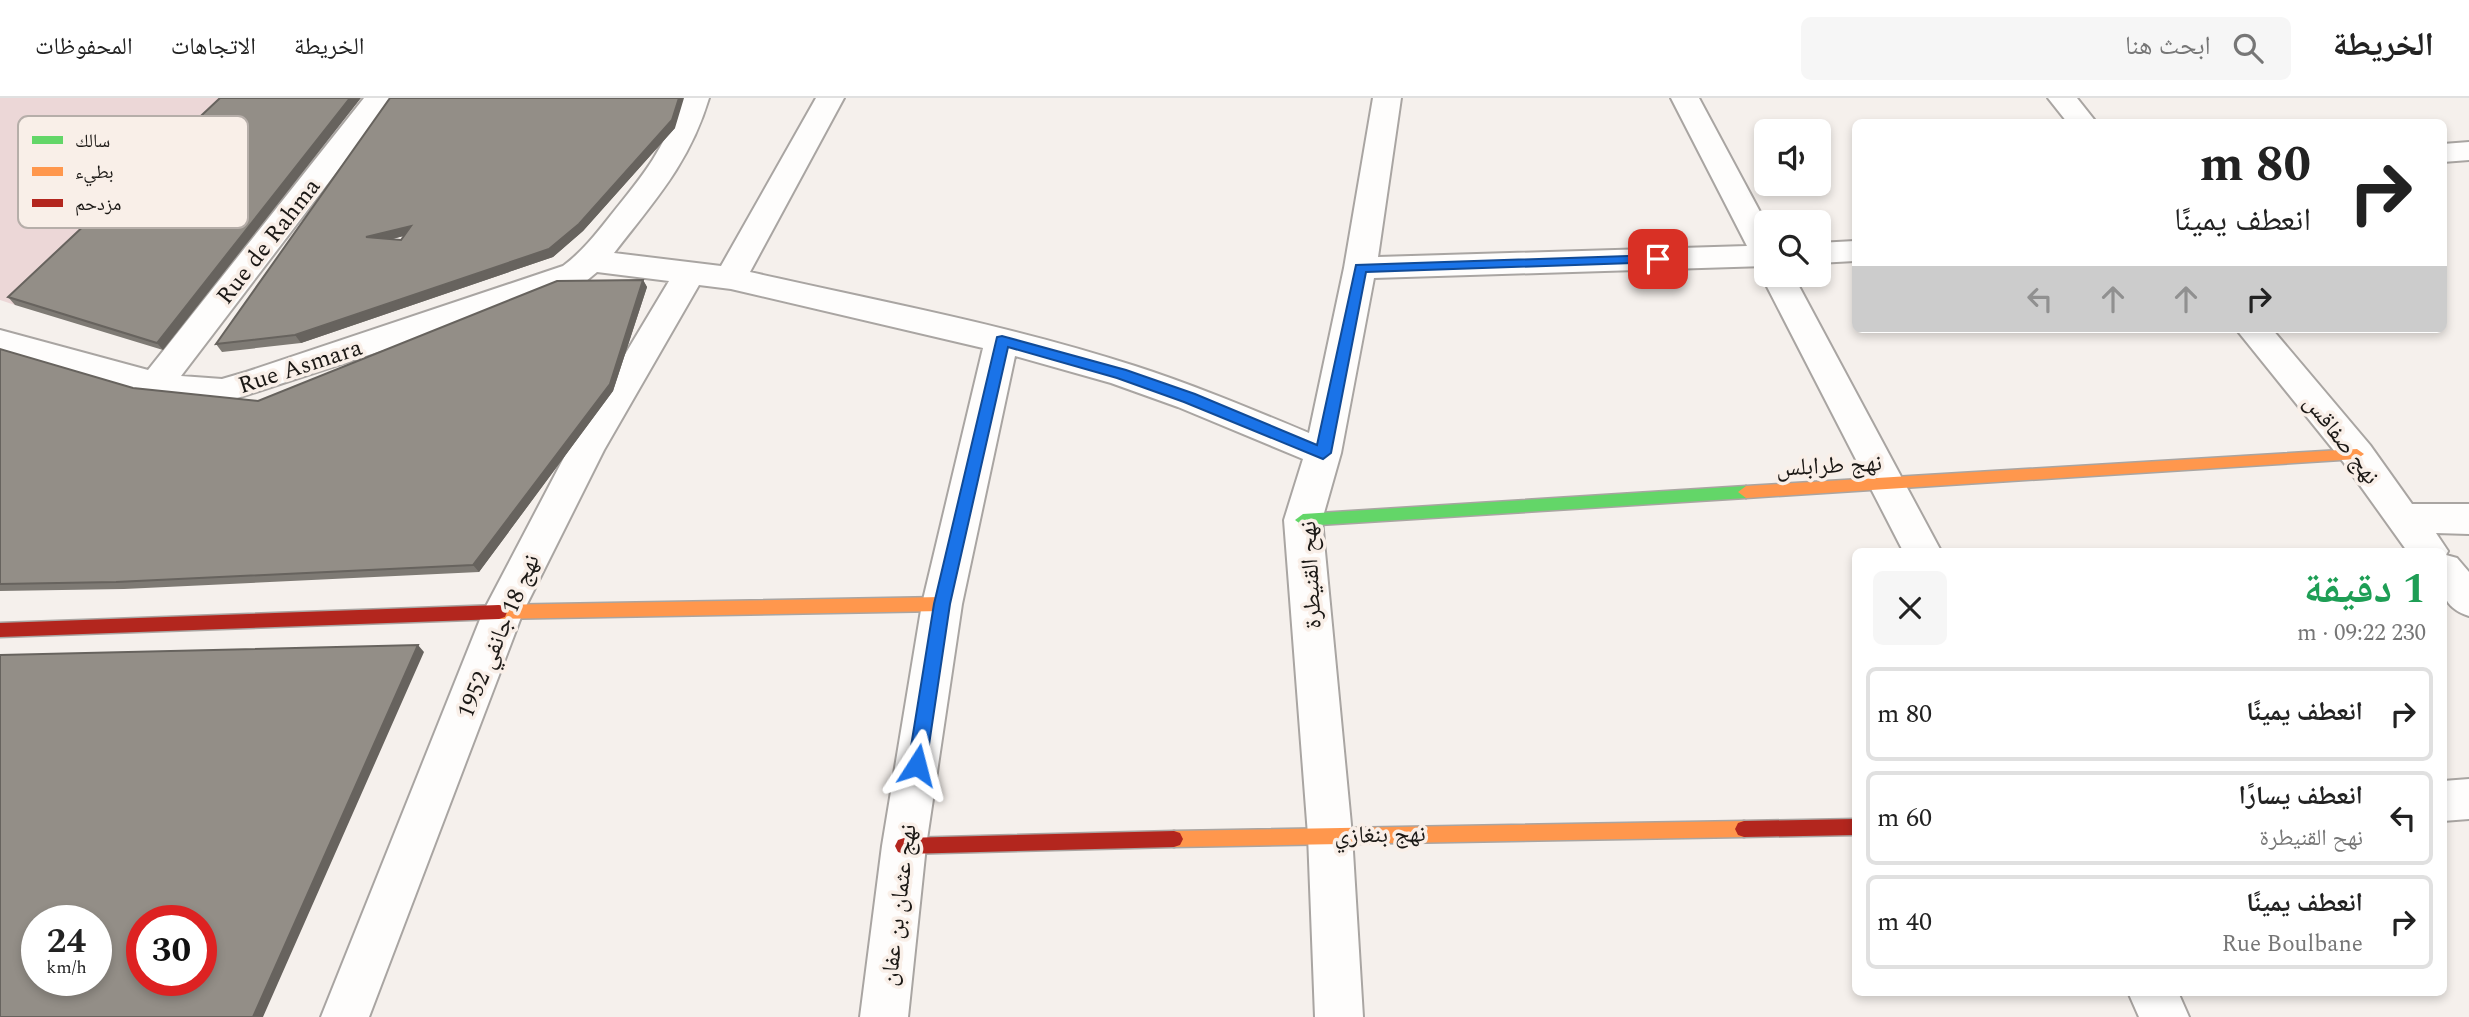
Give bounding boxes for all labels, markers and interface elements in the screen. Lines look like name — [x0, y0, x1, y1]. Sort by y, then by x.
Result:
search box — [1801, 17, 2291, 80]
text: الخريطة — [2333, 20, 2434, 70]
text: ابحث هنا — [2125, 26, 2211, 66]
text: المحفوظات — [35, 29, 133, 65]
text: الاتجاهات — [171, 29, 256, 65]
text: الخريطة — [294, 29, 365, 65]
icon: search — [2229, 29, 2267, 67]
legend — [18, 116, 248, 228]
map controls — [1754, 119, 1831, 287]
button: sound — [1754, 119, 1831, 196]
text: سالك — [75, 127, 110, 156]
text: 80 m — [2200, 128, 2311, 203]
icon: right — [2335, 147, 2426, 238]
text: بطيء — [75, 158, 114, 187]
street label: Rue de Rahma — [208, 170, 330, 313]
text: مزدحم — [75, 190, 121, 219]
text: انعطف يمينًا — [2174, 196, 2311, 245]
button: search — [1754, 210, 1831, 287]
pin — [1628, 229, 1688, 289]
icon: arrive — [1639, 240, 1677, 278]
icon: left — [2021, 280, 2059, 318]
icon: ahead — [2094, 280, 2132, 318]
icon: ahead — [2167, 280, 2205, 318]
icon: right — [2240, 280, 2278, 318]
street label: Rue Asmara — [233, 330, 367, 404]
street label: نهج صفاقس — [2294, 387, 2388, 493]
street label: نهج طرابلس — [1775, 445, 1883, 487]
street label: نهح القنيطرة — [1290, 520, 1332, 630]
street label: نهج 18 جانفي 1952 — [448, 549, 550, 724]
text: 1 دقيقة — [2304, 558, 2426, 621]
button: close — [1873, 571, 1947, 645]
text: 230 m · 09:22 — [2297, 616, 2426, 651]
text: انعطف يمينًا — [2246, 692, 2363, 732]
text: 80 m — [1877, 694, 1932, 734]
icon: right — [2384, 695, 2422, 733]
position arrow — [880, 728, 954, 802]
text: انعطف يسارًا — [2239, 776, 2363, 816]
text: 60 m — [1877, 798, 1932, 838]
icon: left — [2384, 799, 2422, 837]
street label: نهج بنغازي — [1334, 816, 1426, 854]
text: نهح القنيطرة — [2259, 821, 2363, 856]
street label: نهج عثمان بن عفان — [871, 822, 927, 988]
text: انعطف يمينًا — [2246, 883, 2363, 923]
text: 40 m — [1877, 902, 1932, 942]
icon: right — [2384, 903, 2422, 941]
speed limit sign: 30 — [126, 905, 217, 996]
text: 24 — [47, 915, 86, 968]
text: Rue Boulbane — [2222, 927, 2363, 962]
text: km/h — [46, 954, 87, 981]

